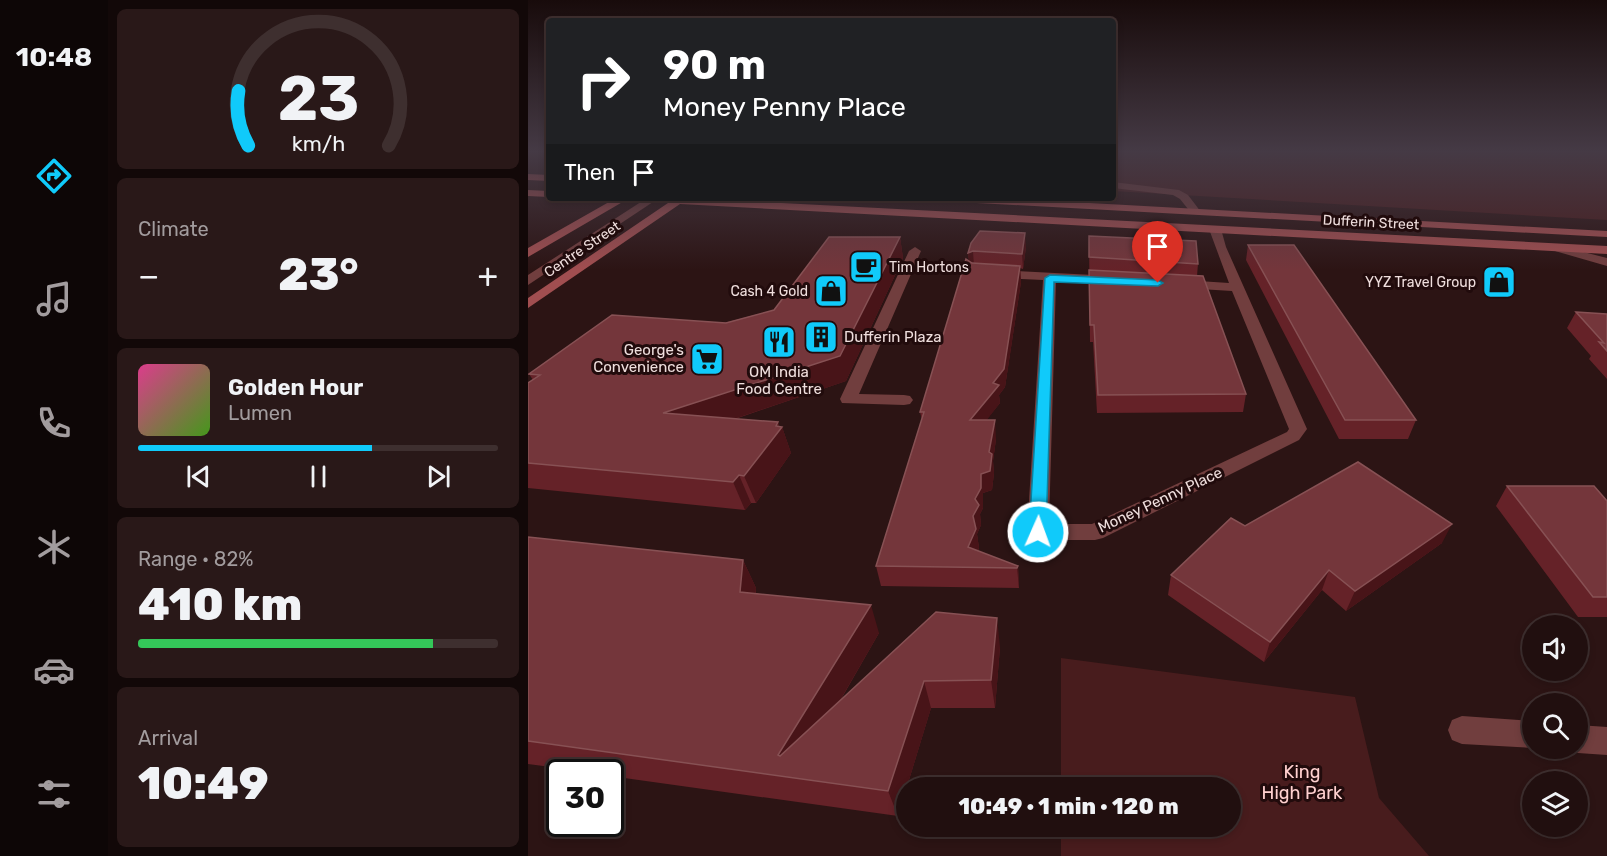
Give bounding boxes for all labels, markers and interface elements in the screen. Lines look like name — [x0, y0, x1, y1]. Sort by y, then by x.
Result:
text: 90 m — [663, 40, 766, 90]
text: 10:48 — [16, 41, 92, 73]
icon: right — [564, 42, 642, 120]
text: 23 — [277, 62, 359, 136]
text: Money Penny Place — [663, 91, 906, 123]
text: km/h — [291, 132, 345, 157]
icon: directions — [33, 155, 75, 197]
icon: arrive — [627, 156, 660, 189]
text: Then — [564, 159, 615, 186]
street label: Dufferin Street — [1322, 211, 1420, 234]
text: Climate — [138, 217, 209, 241]
street label: Centre Street — [541, 217, 624, 281]
pin — [1132, 221, 1183, 283]
icon: arrive — [1141, 230, 1174, 263]
text: 23° — [278, 248, 359, 301]
cafe icon: Tim Hortons — [848, 249, 884, 285]
text: − — [138, 256, 159, 295]
text: + — [477, 256, 498, 295]
place label: Tim Hortons — [889, 259, 969, 276]
shop icon: YYZ Travel Group — [1481, 264, 1517, 300]
shop icon: Cash 4 Gold — [813, 273, 849, 309]
place label: YYZ Travel Group — [1365, 274, 1476, 291]
icon: music — [33, 278, 75, 320]
place label: Cash 4 Gold — [730, 283, 808, 300]
building icon: Dufferin Plaza — [803, 319, 839, 355]
restaurant icon: OM India Food Centre — [761, 324, 797, 360]
place label: Dufferin Plaza — [844, 328, 942, 346]
place label: George's Convenience — [593, 341, 684, 376]
supermarket icon: George's Convenience — [689, 341, 725, 377]
place label: OM India Food Centre — [736, 363, 822, 398]
text: Golden Hour — [228, 374, 363, 401]
text: Lumen — [228, 401, 292, 425]
icon: phone — [33, 402, 75, 444]
icon: previous — [182, 460, 215, 493]
icon: pause — [302, 460, 335, 493]
icon: next — [422, 460, 455, 493]
street label: Money Penny Place — [1095, 463, 1225, 537]
position arrow — [1006, 500, 1070, 564]
icon: climate — [33, 526, 75, 568]
text: Range · 82% — [138, 547, 253, 571]
text: 410 km — [138, 578, 302, 631]
map controls — [1522, 615, 1588, 837]
button: sound — [1522, 615, 1588, 681]
icon: car — [33, 649, 75, 691]
button: search — [1522, 693, 1588, 759]
text: Arrival — [138, 726, 198, 750]
text: 10:49 — [138, 757, 269, 810]
speed limit sign: 30 — [546, 759, 624, 837]
park label: King High Park — [1262, 761, 1343, 804]
button: layers — [1522, 771, 1588, 837]
icon: filters — [33, 773, 75, 815]
text: 10:49 · 1 min · 120 m — [958, 793, 1179, 820]

